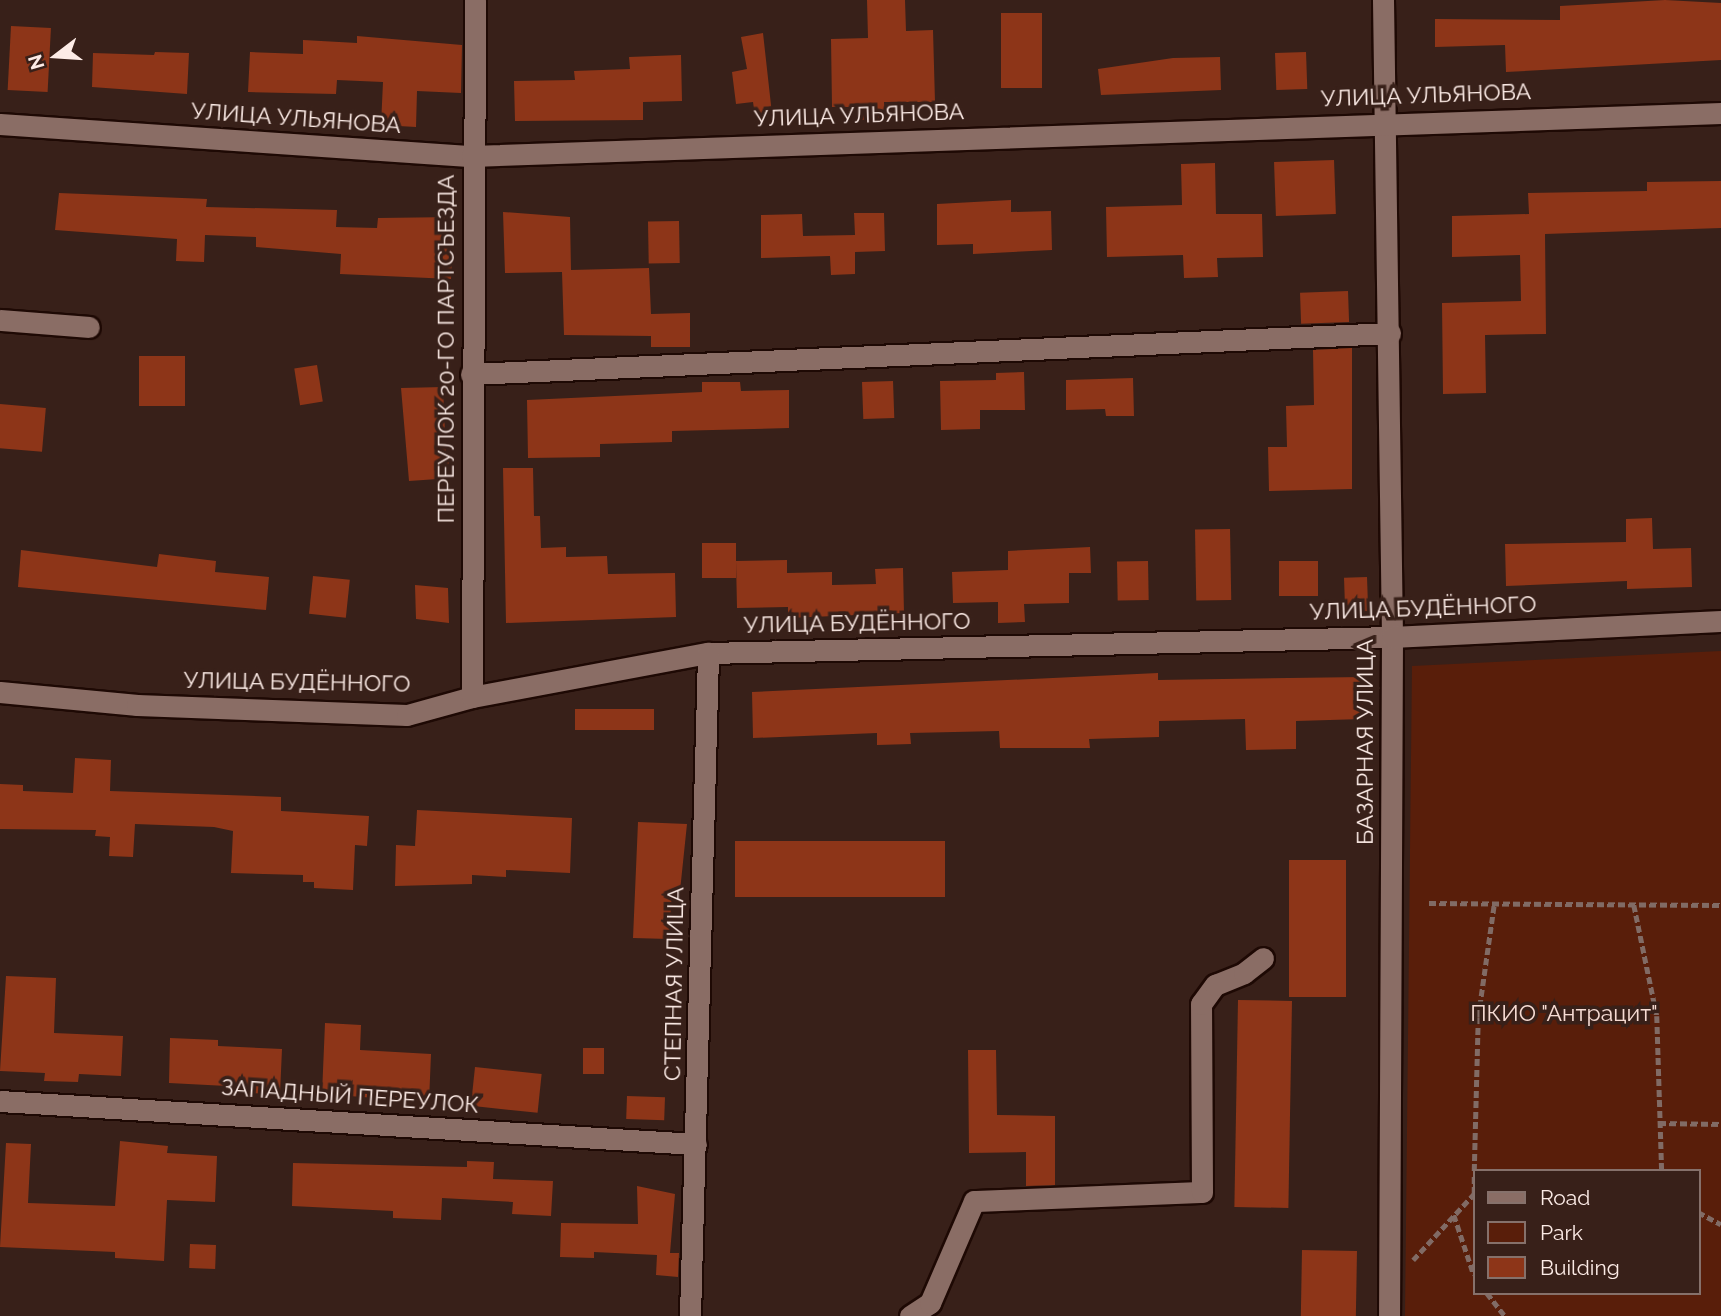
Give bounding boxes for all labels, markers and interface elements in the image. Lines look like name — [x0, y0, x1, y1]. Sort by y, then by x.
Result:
north arrow — [21, 21, 91, 91]
text: N — [23, 52, 49, 72]
street label: УЛИЦА УЛЬЯНОВА — [1320, 78, 1532, 112]
street label: УЛИЦА УЛЬЯНОВА — [190, 97, 402, 139]
street label: УЛИЦА УЛЬЯНОВА — [753, 98, 965, 132]
street label: ПЕРЕУЛОК 20-ГО ПАРТСЪЕЗДА — [432, 174, 460, 524]
street label: УЛИЦА БУДЁННОГО — [1309, 590, 1537, 626]
street label: УЛИЦА БУДЁННОГО — [743, 607, 971, 639]
street label: БАЗАРНАЯ УЛИЦА — [1351, 639, 1379, 845]
street label: УЛИЦА БУДЁННОГО — [183, 666, 411, 698]
street label: СТЕПНАЯ УЛИЦА — [659, 887, 689, 1081]
park label: ПКИО "Антрацит" — [1470, 999, 1658, 1027]
street label: ЗАПАДНЫЙ ПЕРЕУЛОК — [220, 1073, 480, 1119]
legend — [1472, 1169, 1700, 1295]
text: Road — [1540, 1185, 1590, 1210]
text: Park — [1540, 1220, 1583, 1245]
text: Building — [1540, 1255, 1620, 1280]

